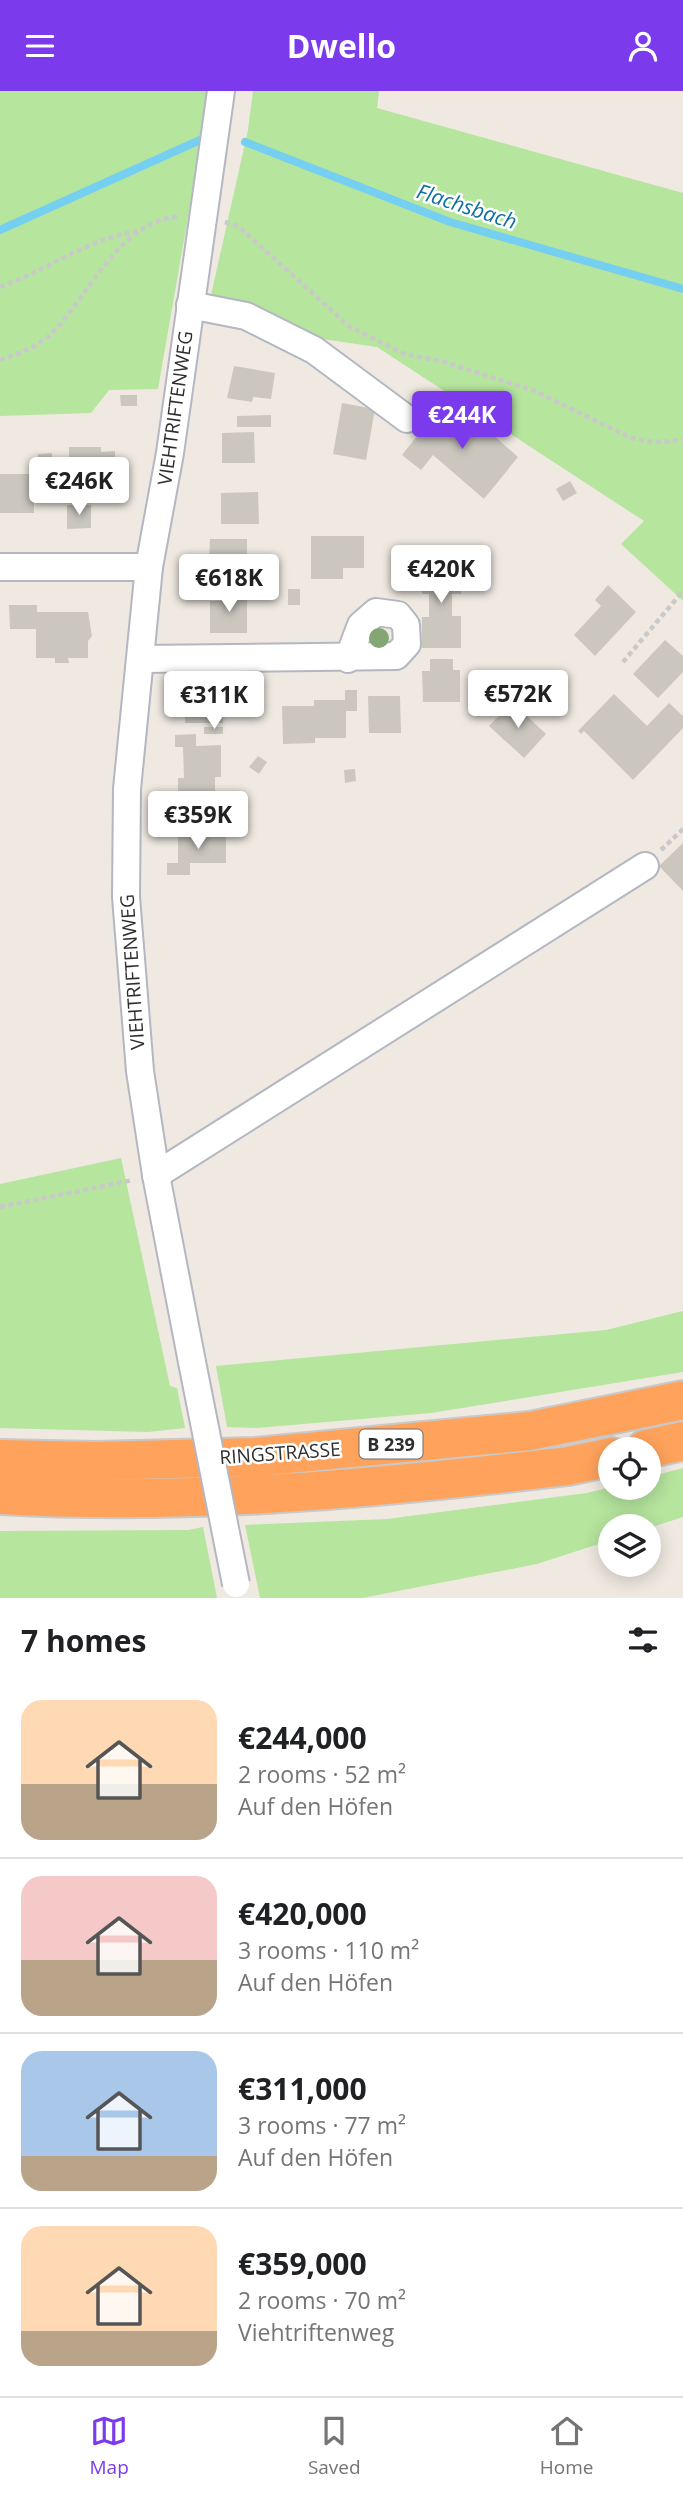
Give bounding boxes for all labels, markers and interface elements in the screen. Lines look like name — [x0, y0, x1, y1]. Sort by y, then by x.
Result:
text: Dwello — [287, 24, 396, 67]
icon: menu — [21, 27, 59, 65]
icon: person — [624, 27, 662, 65]
water label: Flachsbach — [413, 177, 521, 235]
street label: VIEHTRIFTENWEG — [151, 329, 199, 487]
pin: €244K — [413, 391, 511, 451]
text: €244K — [428, 398, 496, 430]
pin: €246K — [30, 457, 128, 517]
text: €246K — [45, 464, 113, 496]
pin: €420K — [392, 545, 490, 605]
text: €420K — [407, 552, 475, 584]
pin: €618K — [180, 554, 278, 614]
text: €618K — [195, 561, 263, 593]
pin: €311K — [165, 671, 263, 731]
pin: €572K — [469, 671, 567, 730]
text: €572K — [484, 677, 552, 709]
text: €311K — [180, 678, 248, 710]
pin: €359K — [149, 791, 247, 851]
text: €359K — [164, 798, 232, 830]
street label: VIEHTRIFTENWEG — [114, 893, 150, 1051]
road number: B 239 — [360, 1429, 422, 1459]
street label: RINGSTRASSE — [219, 1436, 341, 1470]
map controls — [598, 1437, 661, 1577]
button: locate — [598, 1437, 661, 1500]
button: layers — [598, 1514, 661, 1577]
text: 7 homes — [21, 1620, 146, 1661]
icon: filters — [624, 1621, 662, 1659]
text: €244,000 — [238, 1717, 367, 1758]
icon: home — [77, 1728, 161, 1812]
text: 2 rooms · 52 m² — [238, 1758, 406, 1790]
text: Auf den Höfen — [238, 1790, 393, 1822]
text: €420,000 — [238, 1893, 367, 1934]
icon: home — [77, 1904, 161, 1988]
text: 3 rooms · 110 m² — [238, 1934, 419, 1966]
text: Auf den Höfen — [238, 1966, 393, 1998]
text: €311,000 — [238, 2068, 367, 2109]
icon: home — [77, 2079, 161, 2163]
text: 3 rooms · 77 m² — [238, 2109, 406, 2141]
text: Auf den Höfen — [238, 2141, 393, 2173]
text: €359,000 — [238, 2243, 367, 2284]
icon: home — [77, 2254, 161, 2338]
text: 2 rooms · 70 m² — [238, 2284, 406, 2316]
text: Viehtriftenweg — [238, 2316, 394, 2348]
tab: Map — [90, 2412, 129, 2480]
tab: Saved — [308, 2412, 361, 2480]
tab: Home — [540, 2412, 593, 2480]

